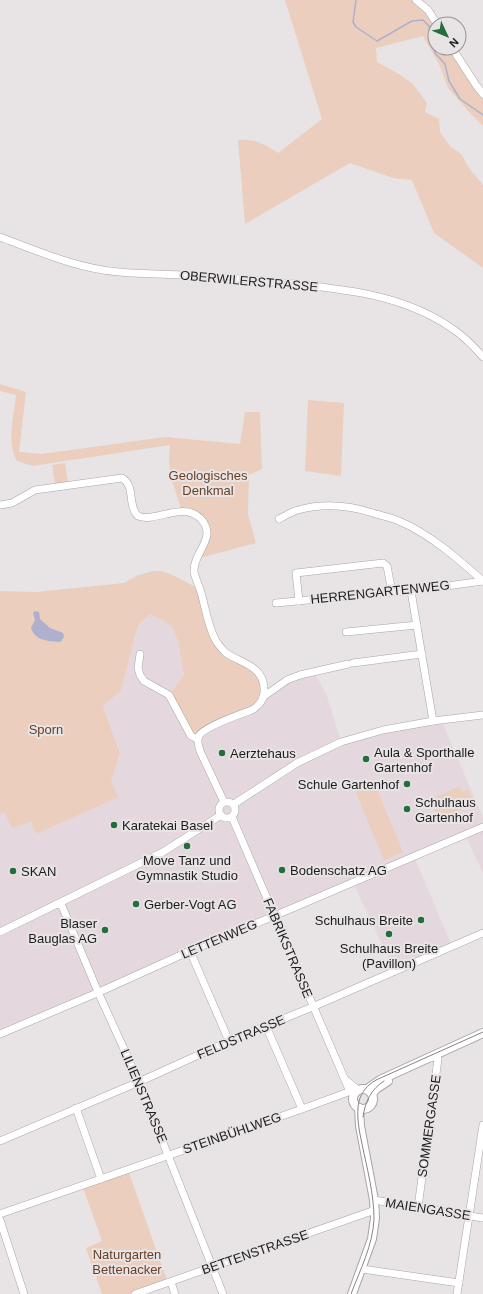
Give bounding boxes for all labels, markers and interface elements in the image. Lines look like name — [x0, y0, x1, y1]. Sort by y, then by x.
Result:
north arrow — [427, 16, 467, 56]
text: N — [447, 36, 461, 50]
street label: OBERWILERSTRASSE — [179, 267, 319, 295]
park label: Geologisches Denkmal — [169, 468, 248, 498]
street label: HERRENGARTENWEG — [310, 577, 450, 607]
park label: Sporn — [29, 722, 63, 737]
place label: Aula & Sporthalle Gartenhof — [374, 745, 474, 775]
place label: Aerztehaus — [230, 746, 296, 761]
marker: Aerztehaus — [217, 748, 227, 758]
marker: Aula & Sporthalle Gartenhof — [361, 754, 371, 764]
place label: Schule Gartenhof — [298, 777, 399, 792]
marker: Schule Gartenhof — [402, 779, 412, 789]
place label: Schulhaus Gartenhof — [415, 795, 476, 825]
marker: Schulhaus Gartenhof — [402, 804, 412, 814]
place label: Karatekai Basel — [122, 818, 213, 833]
marker: Karatekai Basel — [109, 820, 119, 830]
marker: Move Tanz und Gymnastik Studio — [182, 841, 192, 851]
place label: Move Tanz und Gymnastik Studio — [136, 853, 238, 883]
place label: Bodenschatz AG — [290, 863, 387, 878]
place label: SKAN — [21, 864, 56, 879]
marker: Bodenschatz AG — [277, 865, 287, 875]
marker: SKAN — [8, 866, 18, 876]
street label: FABRIKSTRASSE — [260, 896, 316, 1000]
place label: Gerber-Vogt AG — [144, 897, 237, 912]
marker: Gerber-Vogt AG — [131, 899, 141, 909]
place label: Schulhaus Breite — [315, 913, 413, 928]
marker: Schulhaus Breite — [416, 915, 426, 925]
place label: Blaser Bauglas AG — [28, 916, 98, 946]
street label: LETTENWEG — [179, 916, 259, 962]
marker: Blaser Bauglas AG — [100, 925, 110, 935]
marker: Schulhaus Breite (Pavillon) — [384, 929, 394, 939]
place label: Schulhaus Breite (Pavillon) — [340, 941, 438, 971]
street label: FELDSTRASSE — [195, 1012, 287, 1062]
street label: LILIENSTRASSE — [117, 1047, 171, 1145]
street label: SOMMERGASSE — [414, 1073, 444, 1178]
street label: STEINBÜHLWEG — [181, 1109, 283, 1157]
street label: MAIENGASSE — [384, 1195, 472, 1223]
street label: BETTENSTRASSE — [200, 1227, 311, 1277]
park label: Naturgarten Bettenacker — [92, 1247, 162, 1277]

